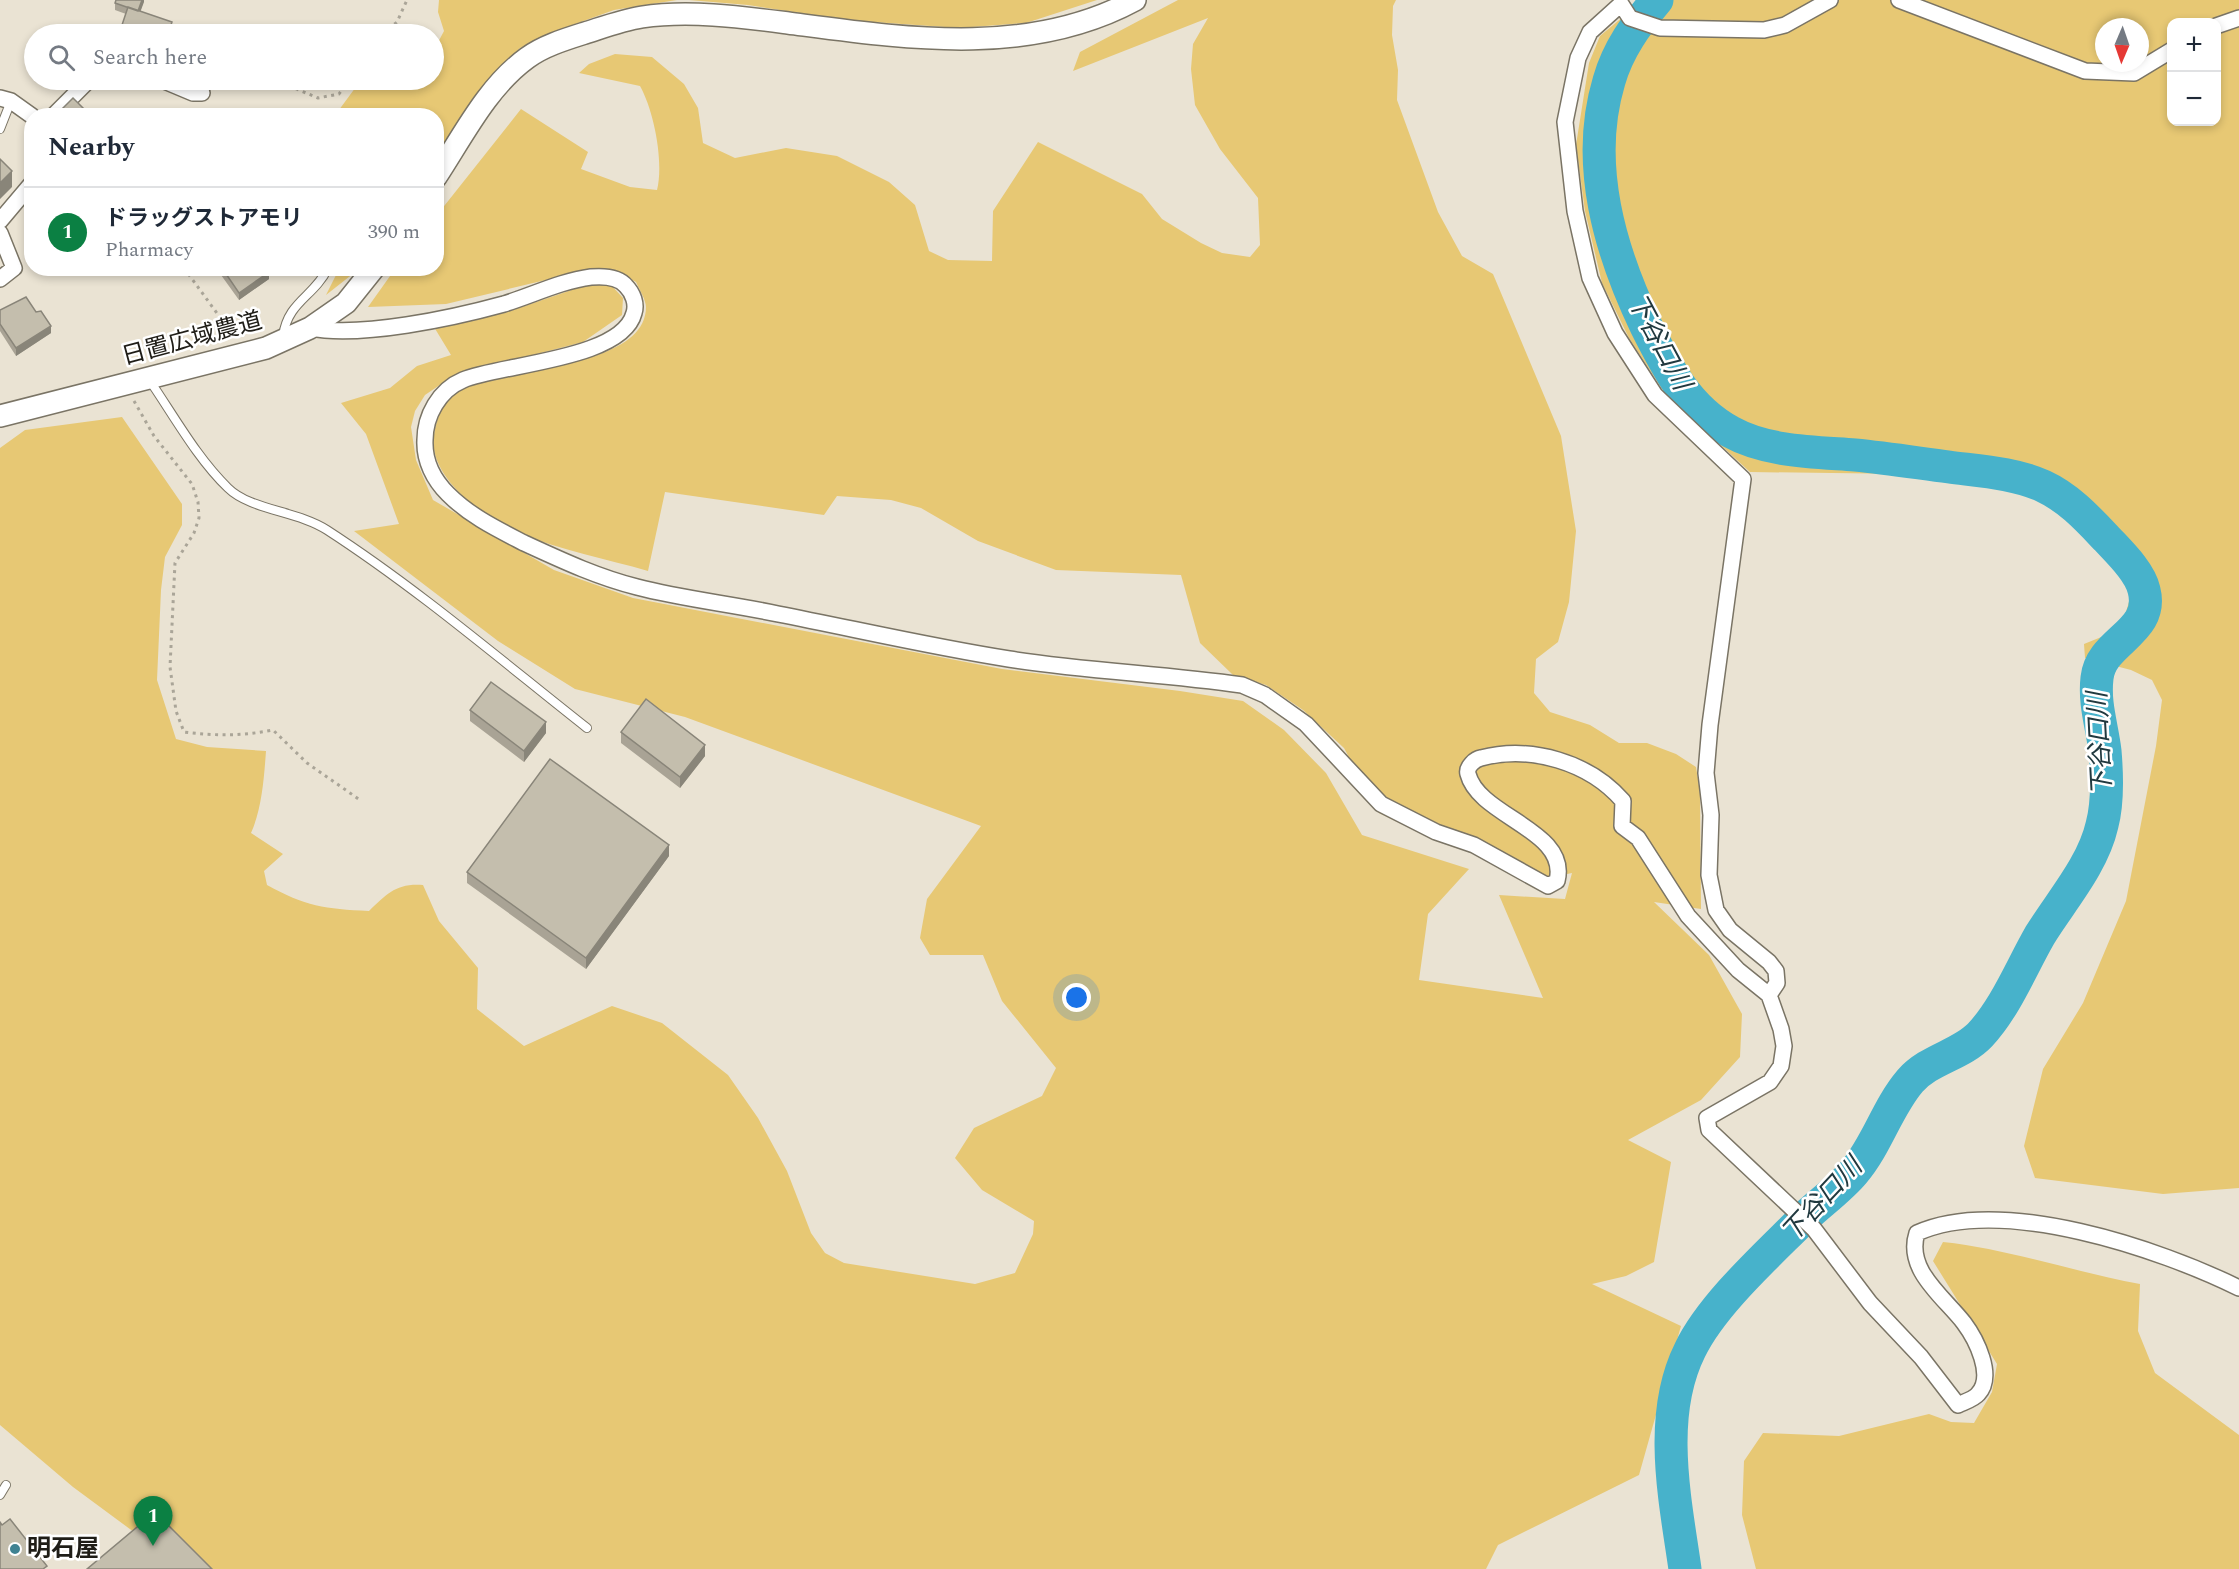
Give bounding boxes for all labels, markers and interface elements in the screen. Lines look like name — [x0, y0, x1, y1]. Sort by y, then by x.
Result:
north arrow — [2095, 18, 2149, 72]
map controls — [2167, 18, 2221, 126]
button: + — [2167, 18, 2221, 72]
search box — [24, 24, 444, 90]
icon: search — [45, 41, 78, 74]
text: Search here — [93, 41, 207, 74]
button: − — [2167, 72, 2221, 126]
text: Nearby — [48, 127, 134, 167]
text: ドラッグストアモリ — [105, 202, 303, 235]
text: 1 — [62, 217, 73, 247]
text: 390 m — [368, 217, 420, 247]
text: Pharmacy — [105, 235, 193, 265]
water label: 下谷口川 — [1617, 287, 1702, 400]
street label: 日置広域農道 — [118, 303, 266, 375]
water label: 下谷口川 — [2077, 688, 2123, 797]
your location — [1062, 983, 1091, 1012]
water label: 下谷口川 — [1772, 1146, 1874, 1252]
pin: 1 — [134, 1496, 172, 1546]
place label: 明石屋 — [27, 1531, 99, 1567]
marker: 明石屋 — [8, 1542, 22, 1556]

